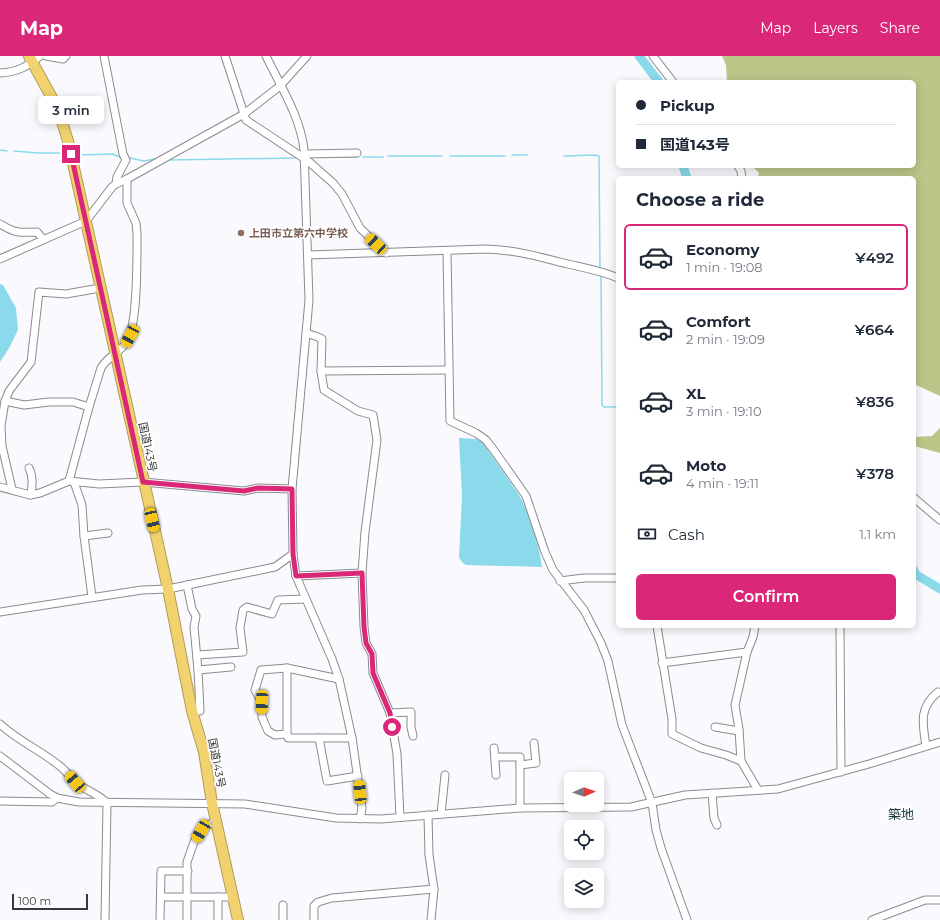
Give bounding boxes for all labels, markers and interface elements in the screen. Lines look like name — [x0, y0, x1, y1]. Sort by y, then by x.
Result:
text: Map — [20, 17, 63, 40]
text: Map — [760, 19, 791, 37]
text: Layers — [813, 19, 858, 37]
text: Share — [880, 19, 920, 37]
callout: 3 min — [38, 96, 104, 124]
text: Pickup — [660, 96, 715, 115]
text: 3 min — [52, 102, 90, 118]
text: 国道143号 — [660, 135, 730, 154]
route end — [62, 145, 80, 163]
text: Choose a ride — [636, 189, 764, 211]
place label: 上田市立第六中学校 — [249, 226, 348, 240]
marker: 上田市立第六中学校 — [236, 228, 246, 238]
car — [363, 231, 389, 257]
icon: car — [638, 239, 674, 275]
text: Economy — [686, 240, 759, 259]
text: ¥492 — [855, 248, 894, 267]
text: 1 min · 19:08 — [686, 259, 763, 275]
icon: car — [638, 311, 674, 347]
text: Comfort — [686, 312, 751, 331]
text: ¥664 — [854, 320, 894, 339]
car — [119, 323, 141, 349]
text: 2 min · 19:09 — [686, 331, 765, 347]
icon: car — [638, 383, 674, 419]
text: XL — [686, 384, 705, 403]
text: ¥836 — [855, 392, 894, 411]
text: 3 min · 19:10 — [686, 403, 762, 419]
street label: 国道143号 — [136, 421, 160, 473]
icon: car — [638, 455, 674, 491]
text: Moto — [686, 456, 726, 475]
text: ¥378 — [856, 464, 894, 483]
text: 4 min · 19:11 — [686, 475, 759, 491]
car — [143, 507, 161, 533]
icon: cash — [636, 523, 658, 545]
text: Cash — [668, 525, 705, 544]
text: 1.1 km — [859, 526, 896, 542]
button: Confirm — [636, 574, 896, 620]
car — [256, 690, 268, 714]
route start — [383, 718, 401, 736]
street label: 国道143号 — [205, 737, 229, 789]
car — [63, 769, 87, 795]
north arrow — [564, 772, 604, 812]
map controls — [564, 772, 604, 908]
car — [353, 779, 367, 805]
district label: 築地 — [888, 806, 914, 822]
car — [190, 818, 212, 844]
button: locate — [564, 820, 604, 860]
button: layers — [564, 868, 604, 908]
scale bar — [12, 892, 88, 911]
text: 100 m — [18, 894, 51, 908]

